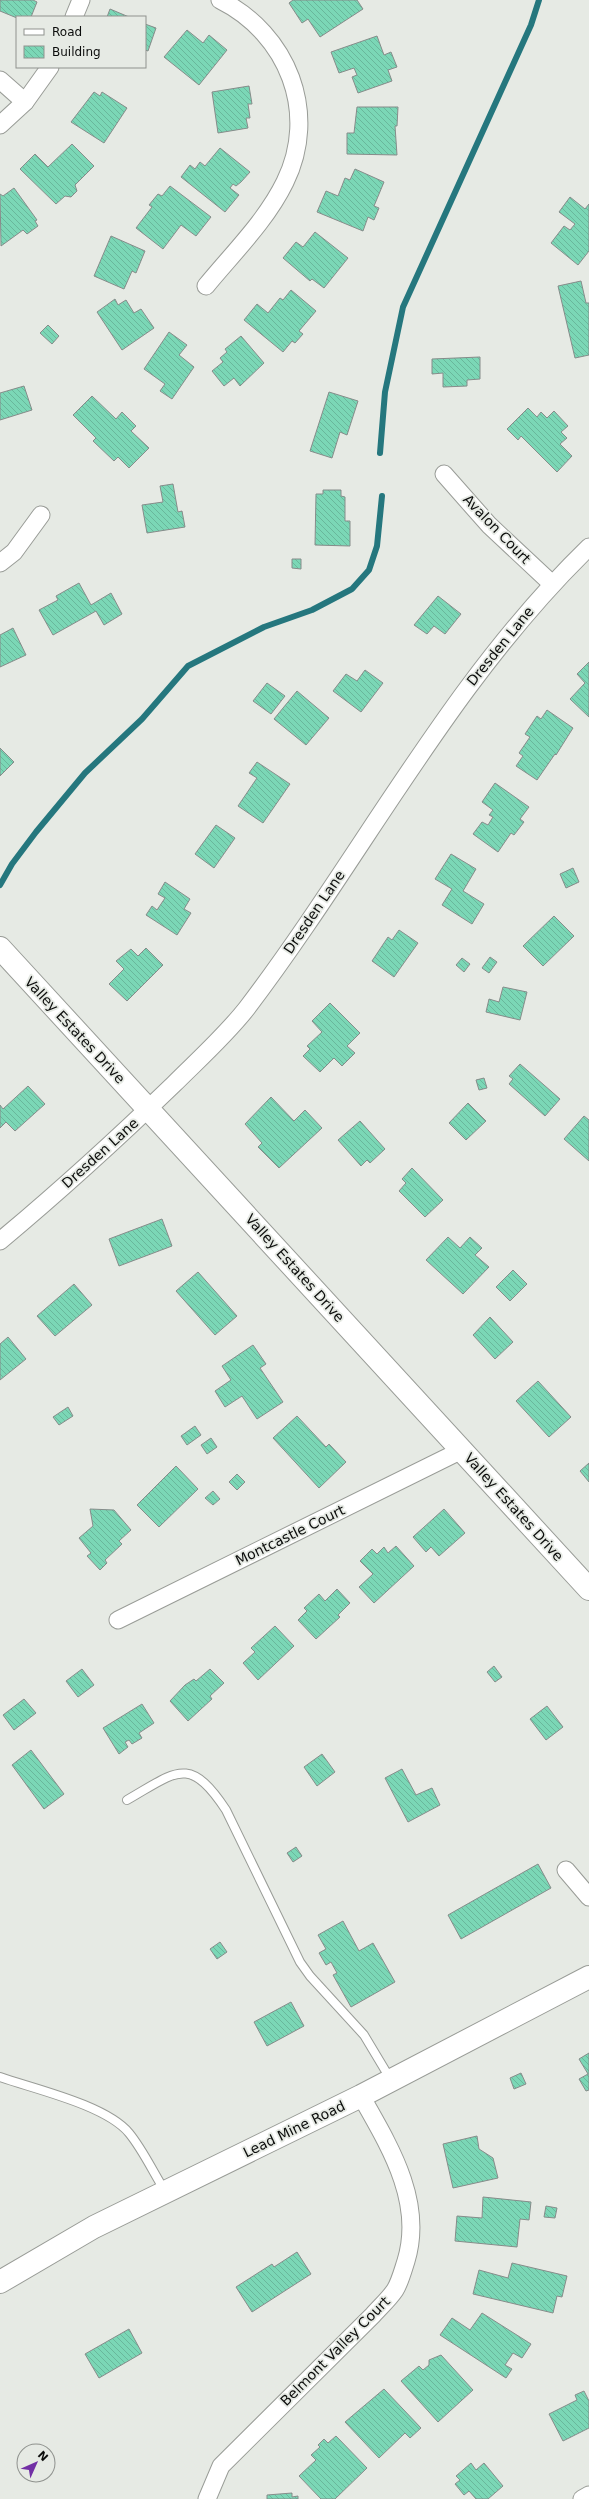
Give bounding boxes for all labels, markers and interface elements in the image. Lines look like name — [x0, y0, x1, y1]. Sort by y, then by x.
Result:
legend — [16, 16, 146, 68]
text: Road — [52, 25, 82, 39]
text: Building — [52, 45, 101, 59]
street label: Avalon Court — [460, 491, 534, 567]
street label: Dresden Lane — [463, 603, 537, 689]
street label: Dresden Lane — [280, 867, 348, 957]
street label: Valley Estates Drive — [22, 974, 128, 1086]
street label: Dresden Lane — [59, 1115, 141, 1191]
street label: Valley Estates Drive — [242, 1211, 348, 1325]
street label: Valley Estates Drive — [461, 1450, 567, 1564]
street label: Montcastle Court — [233, 1501, 348, 1568]
street label: Lead Mine Road — [241, 2097, 347, 2161]
street label: Belmont Valley Court — [277, 2293, 393, 2409]
north arrow — [16, 2443, 56, 2483]
text: N — [35, 2448, 51, 2464]

